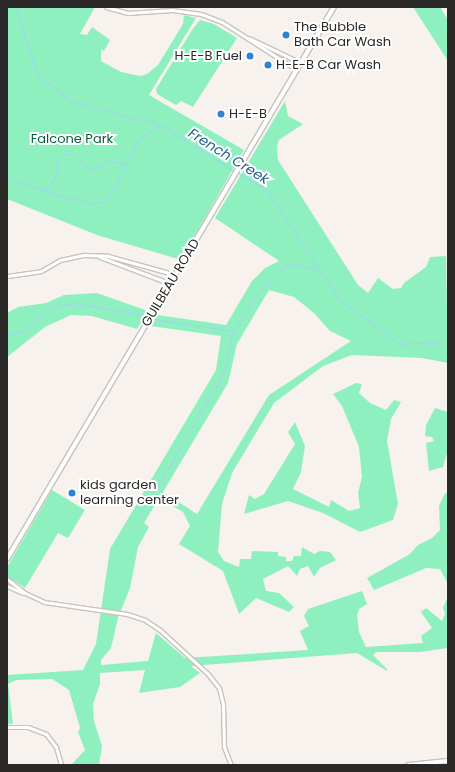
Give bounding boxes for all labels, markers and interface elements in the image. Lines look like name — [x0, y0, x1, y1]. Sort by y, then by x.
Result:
place label: The Bubble Bath Car Wash — [294, 20, 391, 51]
marker: The Bubble Bath Car Wash — [281, 30, 291, 40]
place label: H-E-B Fuel — [174, 48, 242, 64]
marker: H-E-B Fuel — [245, 51, 255, 61]
place label: H-E-B Car Wash — [276, 57, 381, 73]
marker: H-E-B Car Wash — [263, 60, 273, 70]
place label: H-E-B — [229, 106, 267, 122]
marker: H-E-B — [216, 109, 226, 119]
water label: French Creek — [185, 124, 273, 188]
park label: Falcone Park — [31, 131, 113, 147]
street label: GUILBEAU ROAD — [139, 236, 203, 330]
place label: kids garden learning center — [80, 478, 179, 509]
marker: kids garden learning center — [67, 488, 77, 498]

